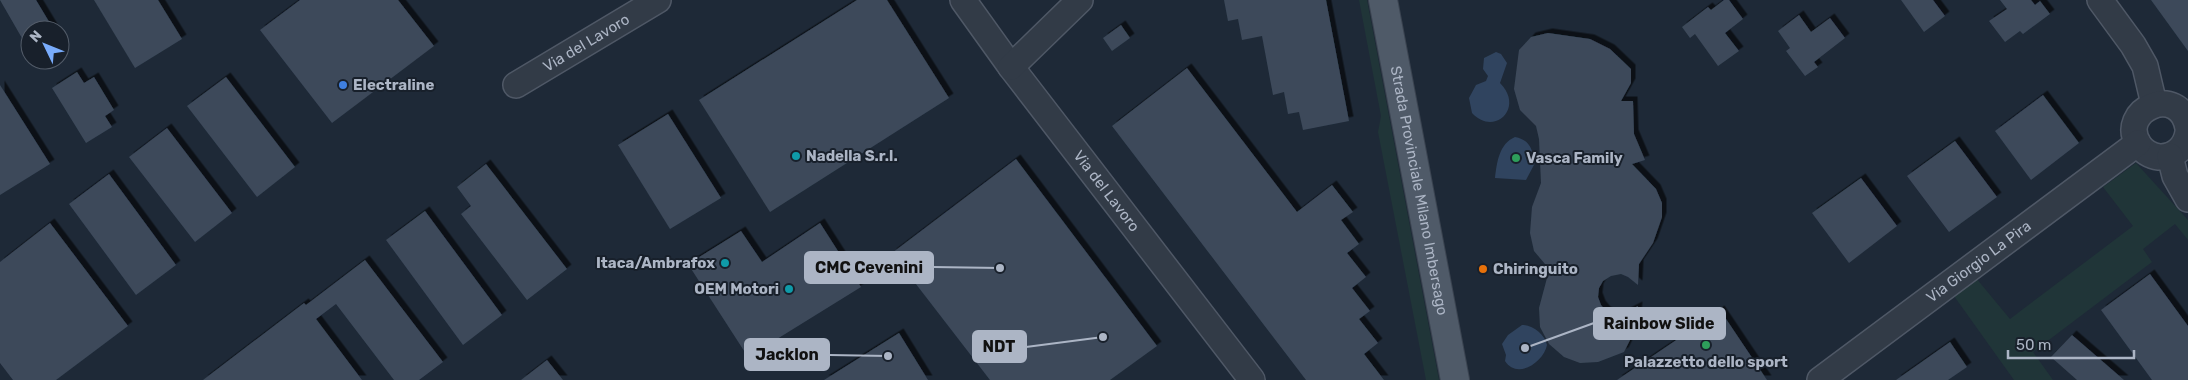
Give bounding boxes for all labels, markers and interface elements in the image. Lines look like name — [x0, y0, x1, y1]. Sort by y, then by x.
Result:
street label: Via del Lavoro — [540, 10, 633, 76]
north arrow — [20, 20, 70, 70]
text: N — [26, 27, 46, 46]
street label: Strada Provinciale Milano Imbersago — [1387, 64, 1452, 317]
place label: Electraline — [353, 76, 434, 94]
marker: Electraline — [337, 79, 349, 91]
place label: Nadella S.r.l. — [806, 147, 898, 165]
street label: Via del Lavoro — [1070, 147, 1143, 235]
place label: Vasca Family — [1526, 149, 1623, 167]
marker: Nadella S.r.l. — [790, 150, 802, 162]
marker: Vasca Family — [1510, 152, 1522, 164]
street label: Via Giorgio La Pira — [1923, 217, 2035, 307]
callout: CMC Cevenini — [805, 252, 933, 283]
place label: Itaca/Ambrafox — [596, 254, 715, 272]
marker: Itaca/Ambrafox — [719, 257, 731, 269]
text: CMC Cevenini — [815, 258, 923, 277]
place label: Chiringuito — [1493, 260, 1578, 278]
marker: Chiringuito — [1477, 263, 1489, 275]
place label: OEM Motori — [694, 280, 779, 298]
marker: OEM Motori — [783, 283, 795, 295]
callout: Rainbow Slide — [1594, 308, 1725, 339]
text: Rainbow Slide — [1604, 314, 1714, 333]
scale bar — [2008, 328, 2134, 360]
callout: NDT — [973, 331, 1026, 362]
text: 50 m — [2016, 336, 2051, 354]
text: NDT — [983, 337, 1015, 356]
callout: Jacklon — [745, 339, 829, 370]
marker: Palazzetto dello sport — [1700, 339, 1712, 351]
text: Jacklon — [755, 345, 819, 364]
place label: Palazzetto dello sport — [1624, 353, 1788, 371]

